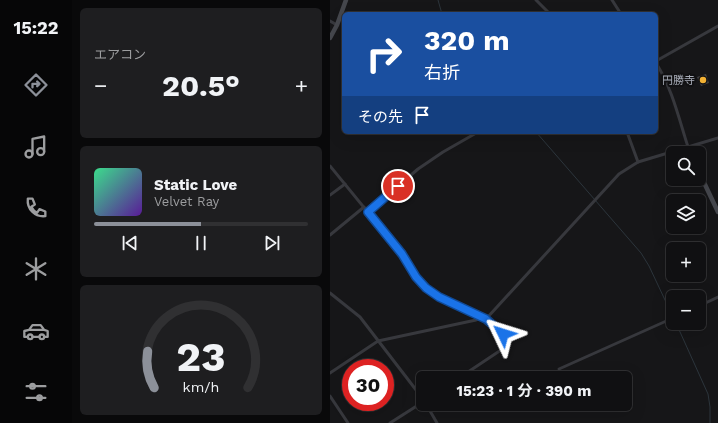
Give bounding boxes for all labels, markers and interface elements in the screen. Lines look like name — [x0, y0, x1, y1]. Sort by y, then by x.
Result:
text: 15:22 — [13, 17, 59, 38]
text: 320 m — [424, 24, 510, 57]
icon: right — [358, 28, 410, 80]
text: エアコン — [94, 47, 146, 62]
text: 右折 — [424, 62, 460, 83]
text: 20.5° — [162, 68, 240, 103]
icon: directions — [22, 71, 50, 99]
text: − — [94, 73, 107, 98]
text: + — [295, 73, 308, 98]
place label: 円勝寺 — [662, 74, 695, 87]
marker: 円勝寺 — [698, 75, 708, 85]
icon: arrive — [411, 104, 433, 126]
text: その先 — [358, 108, 403, 126]
icon: music — [22, 133, 50, 161]
map controls — [666, 146, 706, 330]
button: search — [666, 146, 706, 186]
pin — [381, 169, 415, 203]
icon: arrive — [387, 175, 409, 197]
text: Static Love — [154, 176, 237, 194]
icon: phone — [22, 194, 50, 222]
text: Velvet Ray — [154, 194, 219, 209]
button: layers — [666, 194, 706, 234]
icon: previous — [119, 232, 141, 254]
icon: pause — [190, 232, 212, 254]
icon: next — [261, 232, 283, 254]
button: + — [666, 242, 706, 282]
icon: climate — [22, 255, 50, 283]
button: − — [666, 290, 706, 330]
position arrow — [482, 313, 524, 355]
icon: car — [22, 317, 50, 345]
text: 23 — [176, 332, 226, 381]
speed limit sign: 30 — [342, 359, 394, 411]
icon: filters — [22, 378, 50, 406]
text: km/h — [183, 378, 219, 394]
text: 15:23 · 1 分 · 390 m — [457, 382, 591, 400]

